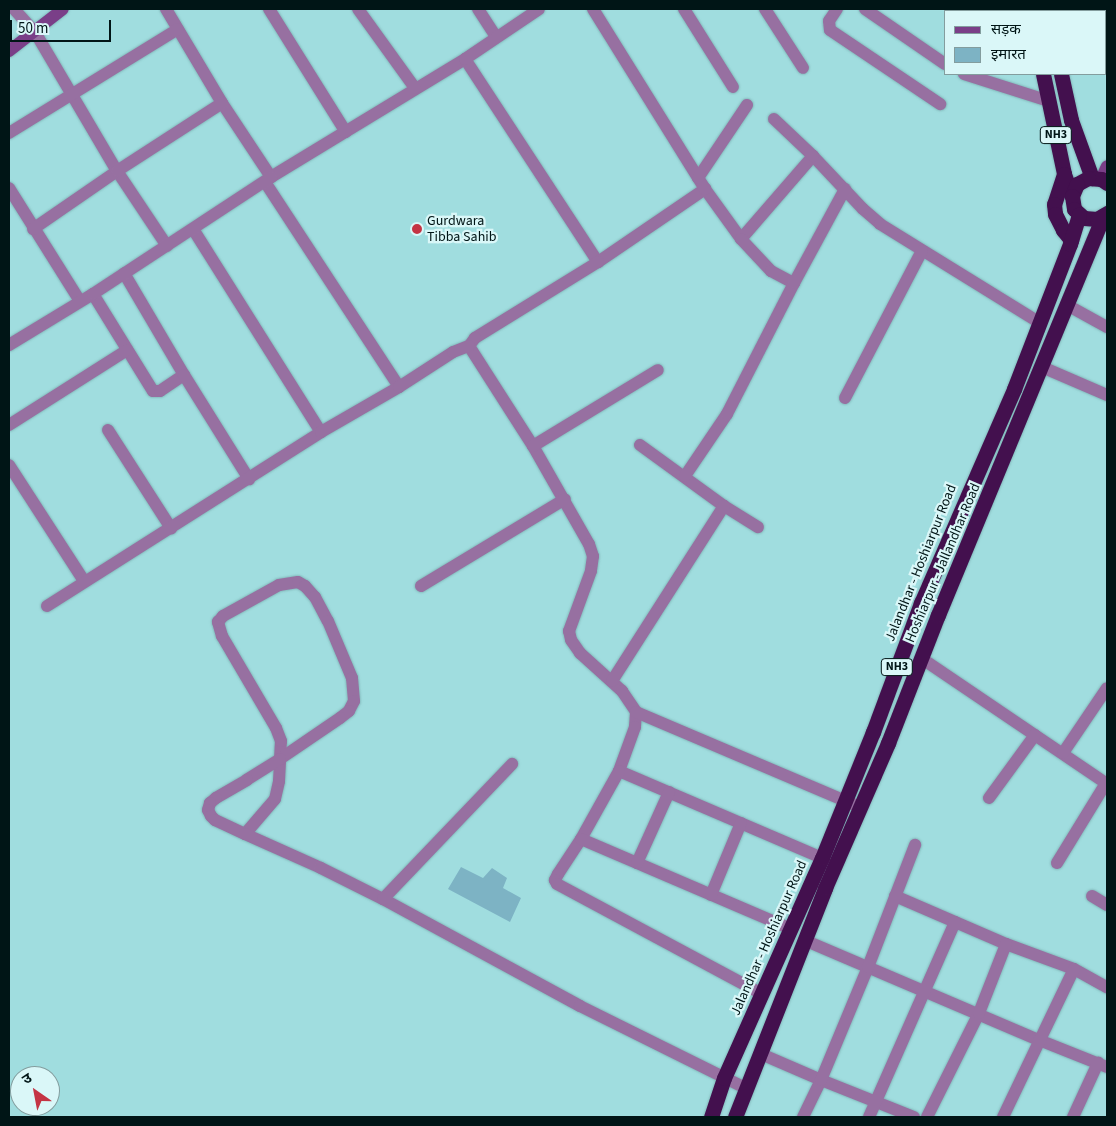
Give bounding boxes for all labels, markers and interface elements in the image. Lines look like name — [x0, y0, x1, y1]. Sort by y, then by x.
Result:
scale bar — [12, 10, 114, 42]
legend — [944, 10, 1106, 75]
text: 50 m — [18, 18, 48, 39]
text: सड़क — [991, 19, 1021, 40]
text: इमारत — [991, 44, 1026, 65]
road number: NH3 — [1040, 126, 1072, 144]
place label: Gurdwara Tibba Sahib — [427, 213, 496, 246]
marker: Gurdwara Tibba Sahib — [411, 223, 423, 235]
street label: Hoshiarpur - Jallandhar Road — [902, 481, 984, 645]
street label: Jalandhar - Hoshiarpur Road — [882, 482, 960, 644]
road number: NH3 — [881, 658, 913, 676]
street label: Jalandhar - Hoshiarpur Road — [727, 858, 811, 1018]
north arrow — [10, 1066, 60, 1116]
text: उ — [18, 1069, 36, 1090]

